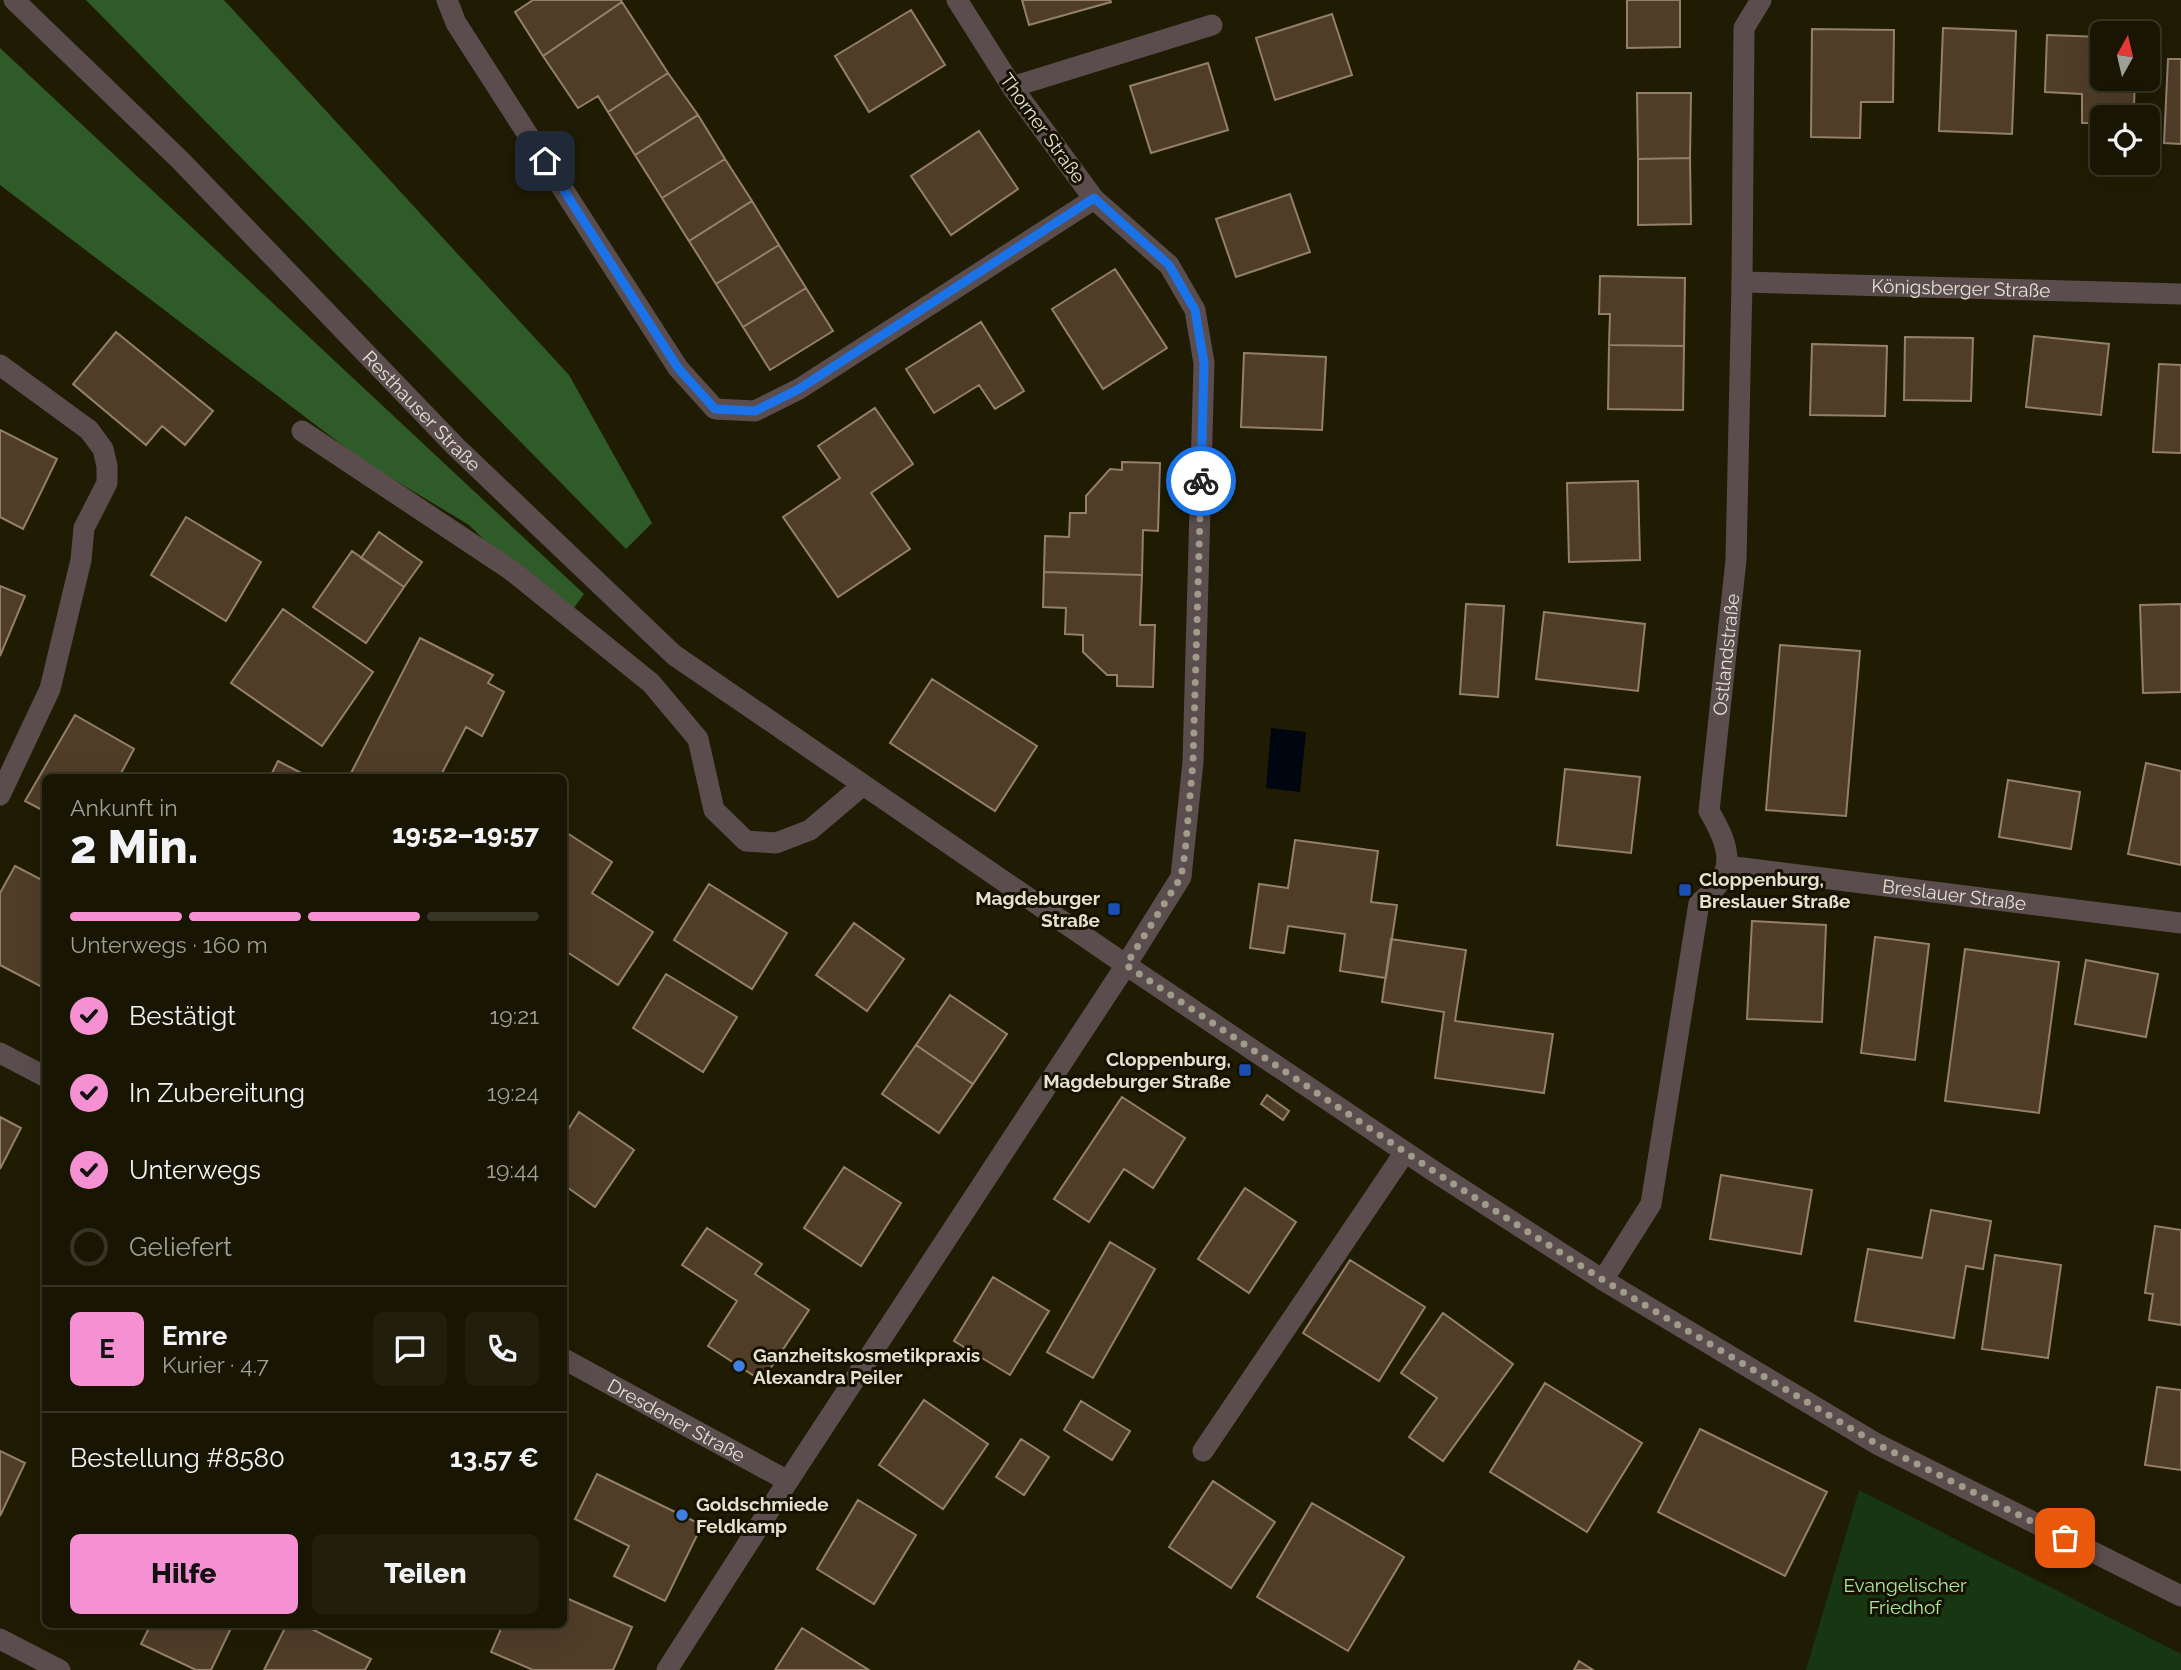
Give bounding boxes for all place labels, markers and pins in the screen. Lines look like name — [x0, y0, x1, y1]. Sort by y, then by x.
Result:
pin — [515, 131, 575, 191]
place label: Cloppenburg, Breslauer Straße — [1699, 868, 1850, 912]
marker: Cloppenburg, Breslauer Straße — [1677, 882, 1693, 898]
place label: Magdeburger Straße — [975, 887, 1101, 931]
marker: Magdeburger Straße — [1106, 901, 1122, 917]
place label: Cloppenburg, Magdeburger Straße — [1043, 1048, 1231, 1092]
marker: Cloppenburg, Magdeburger Straße — [1237, 1062, 1253, 1078]
place label: Ganzheitskosmetikpraxis Alexandra Peiler — [753, 1344, 980, 1388]
marker: Ganzheitskosmetikpraxis Alexandra Peiler — [731, 1358, 747, 1374]
place label: Goldschmiede Feldkamp — [696, 1493, 829, 1537]
marker: Goldschmiede Feldkamp — [674, 1507, 690, 1523]
pin — [2035, 1508, 2095, 1568]

